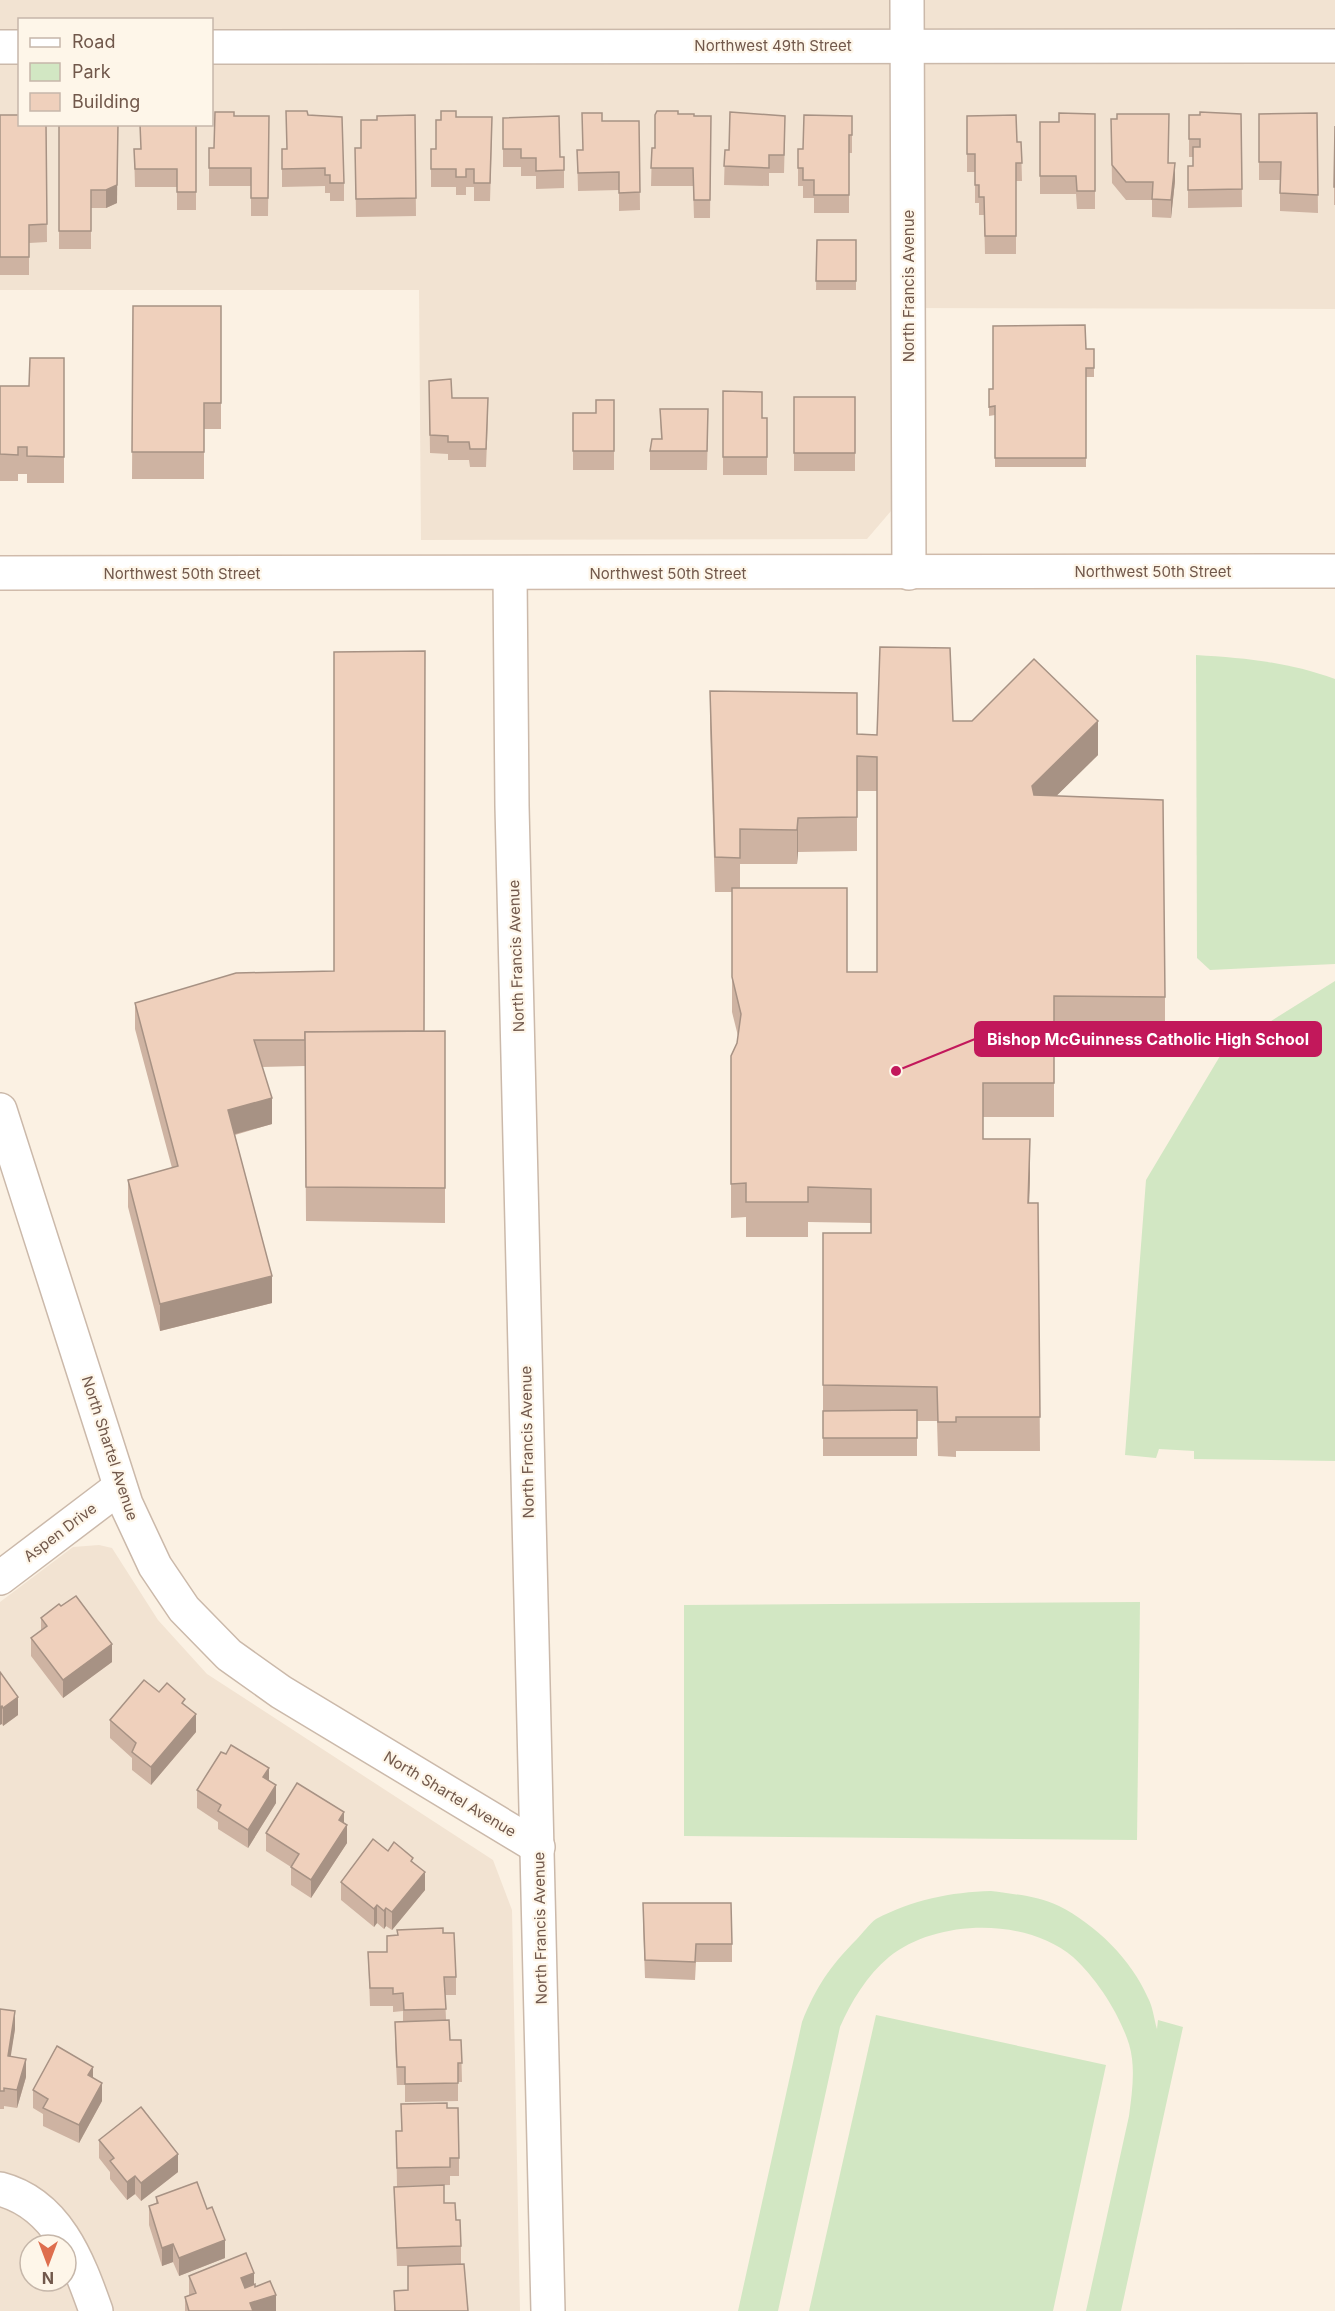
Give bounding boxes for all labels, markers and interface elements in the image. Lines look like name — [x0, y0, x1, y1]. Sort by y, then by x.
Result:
legend — [18, 18, 213, 126]
text: Road — [72, 31, 115, 52]
street label: Northwest 49th Street — [694, 36, 852, 55]
text: Park — [72, 61, 111, 82]
text: Building — [72, 91, 140, 112]
street label: North Francis Avenue — [899, 210, 918, 362]
street label: Northwest 50th Street — [1075, 562, 1232, 581]
street label: Northwest 50th Street — [104, 564, 261, 583]
street label: Northwest 50th Street — [590, 564, 747, 583]
street label: North Francis Avenue — [504, 879, 528, 1033]
callout: Bishop McGuinness Catholic High School — [975, 1022, 1321, 1056]
text: Bishop McGuinness Catholic High School — [987, 1029, 1309, 1049]
street label: North Francis Avenue — [516, 1366, 538, 1518]
street label: North Shartel Avenue — [78, 1373, 142, 1523]
street label: Aspen Drive — [20, 1498, 100, 1566]
street label: North Shartel Avenue — [380, 1747, 520, 1841]
street label: North Francis Avenue — [529, 1852, 551, 2004]
north arrow — [18, 2233, 78, 2293]
text: N — [42, 2268, 54, 2288]

